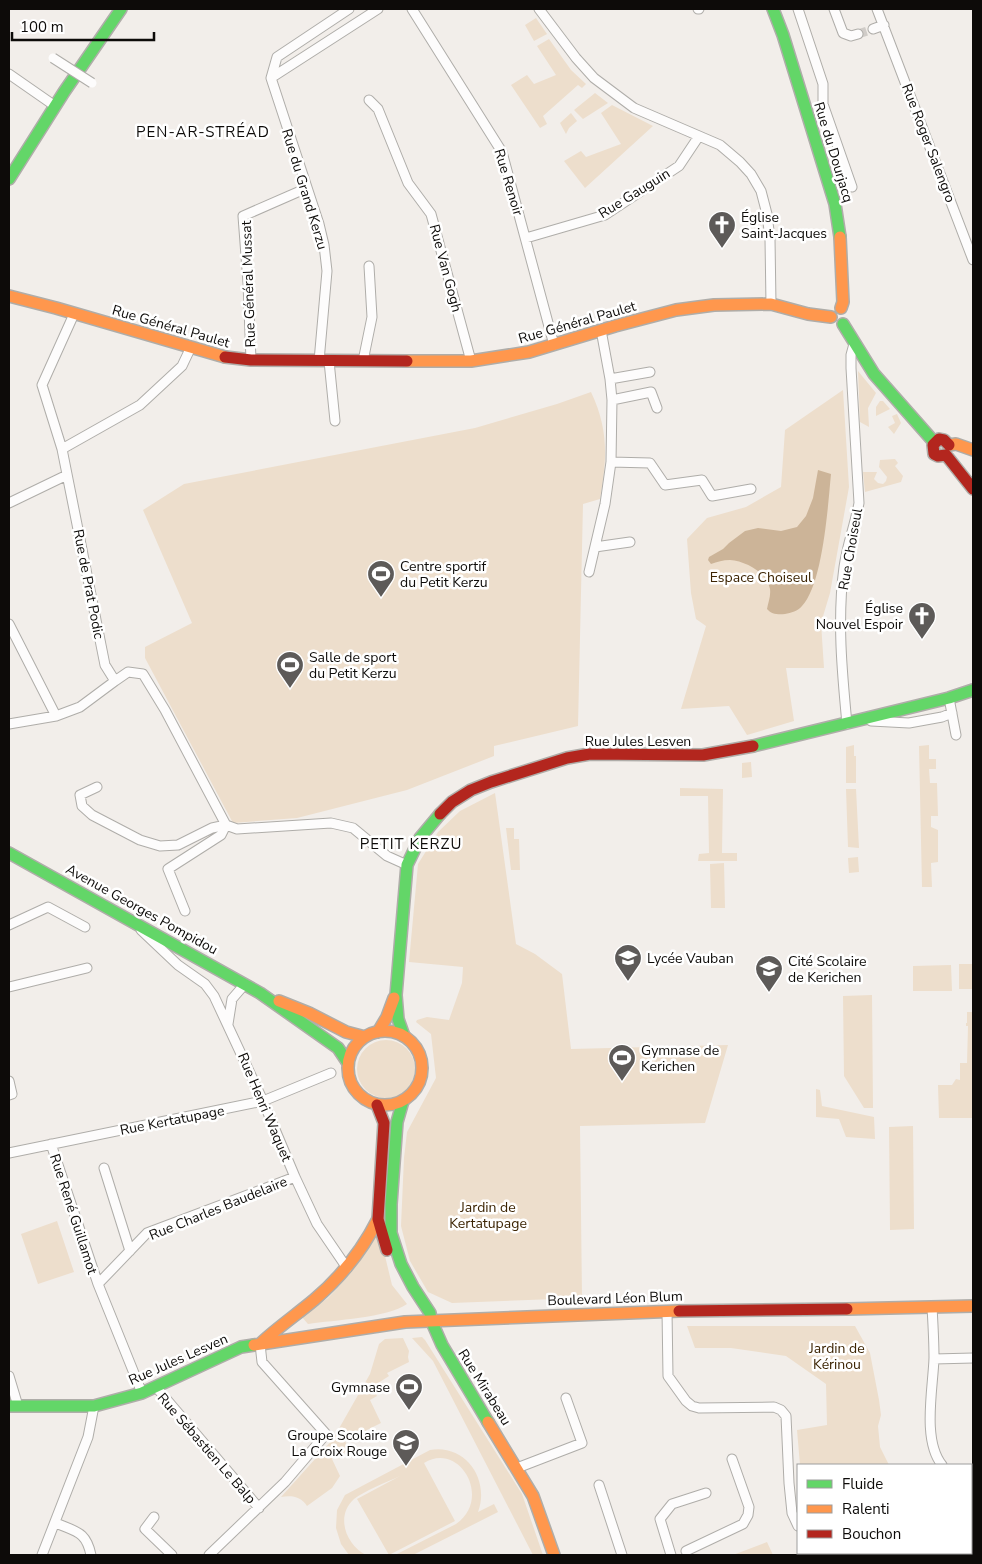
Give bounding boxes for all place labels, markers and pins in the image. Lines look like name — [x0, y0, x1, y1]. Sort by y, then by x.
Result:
place label: Église Saint-Jacques — [741, 208, 827, 243]
church icon: Église Saint-Jacques — [707, 210, 737, 249]
place label: Centre sportif du Petit Kerzu — [400, 557, 488, 592]
sports icon: Centre sportif du Petit Kerzu — [366, 559, 396, 598]
place label: Église Nouvel Espoir — [816, 599, 903, 634]
church icon: Église Nouvel Espoir — [907, 601, 937, 640]
place label: Salle de sport du Petit Kerzu — [309, 648, 397, 683]
sports icon: Salle de sport du Petit Kerzu — [275, 650, 305, 689]
school or university icon: Lycée Vauban — [613, 943, 643, 982]
place label: Lycée Vauban — [647, 949, 734, 968]
place label: Cité Scolaire de Kerichen — [788, 952, 866, 987]
school or university icon: Cité Scolaire de Kerichen — [754, 954, 784, 993]
place label: Gymnase de Kerichen — [641, 1041, 719, 1076]
sports icon: Gymnase de Kerichen — [607, 1043, 637, 1082]
sports icon: Gymnase — [394, 1372, 424, 1411]
place label: Gymnase — [331, 1378, 390, 1397]
place label: Groupe Scolaire La Croix Rouge — [287, 1426, 387, 1461]
school or university icon: Groupe Scolaire La Croix Rouge — [391, 1428, 421, 1467]

